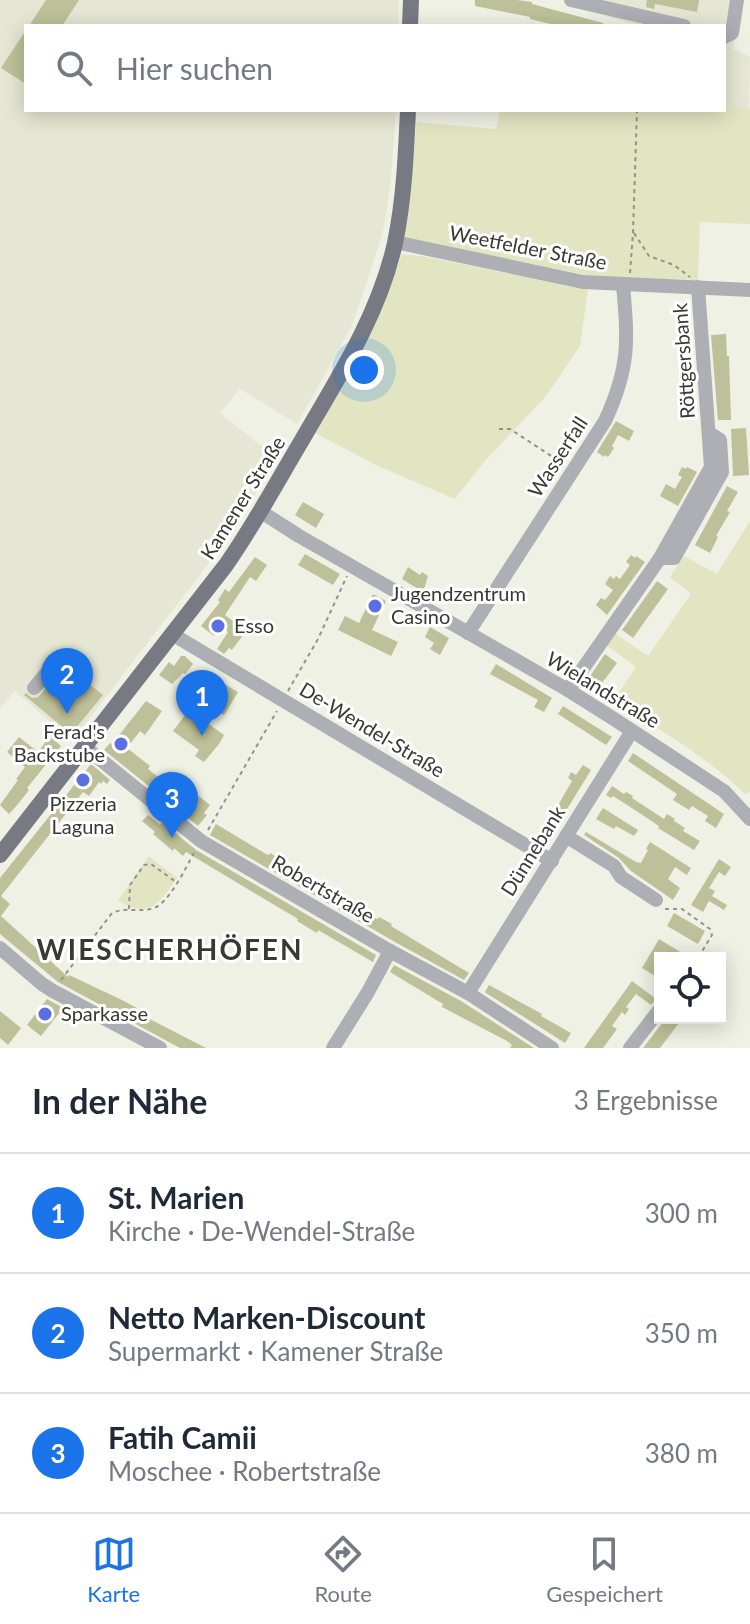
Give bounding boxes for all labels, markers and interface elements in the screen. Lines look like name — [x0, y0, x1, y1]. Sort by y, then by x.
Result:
search box — [24, 24, 726, 112]
icon: search — [52, 46, 96, 90]
text: Hier suchen — [116, 50, 273, 86]
street label: Weetfelder Straße — [447, 220, 609, 274]
street label: Röttgersbank — [667, 302, 699, 420]
your location — [344, 350, 384, 390]
street label: Wasserfall — [522, 412, 592, 501]
street label: Kamener Straße — [195, 431, 290, 563]
place label: Jugendzentrum Casino — [391, 581, 526, 628]
marker: Jugendzentrum Casino — [366, 597, 384, 615]
place label: Esso — [234, 613, 274, 637]
marker: Esso — [209, 617, 227, 635]
street label: Wielandstraße — [542, 646, 665, 732]
pin: 2 — [41, 648, 93, 714]
pin: 1 — [176, 670, 228, 736]
street label: De-Wendel-Straße — [296, 676, 449, 782]
place label: Ferad's Backstube — [14, 719, 105, 766]
marker: Ferad's Backstube — [112, 735, 130, 753]
marker: Pizzeria Laguna — [74, 771, 92, 789]
pin: 3 — [146, 772, 198, 838]
place label: Pizzeria Laguna — [49, 791, 117, 838]
street label: Dünnebank — [495, 800, 570, 900]
street label: Robertstraße — [268, 849, 379, 927]
district label: WIESCHERHÖFEN — [36, 932, 304, 966]
map controls — [654, 952, 726, 1024]
button: locate — [654, 952, 726, 1024]
place label: Sparkasse — [61, 1001, 148, 1025]
marker: Sparkasse — [36, 1005, 54, 1023]
text: In der Nähe — [32, 1080, 207, 1121]
text: 3 Ergebnisse — [574, 1084, 718, 1116]
text: St. Marien — [108, 1179, 244, 1215]
text: 1 — [50, 1197, 66, 1229]
text: 300 m — [645, 1197, 718, 1229]
text: Kirche · De-Wendel-Straße — [108, 1215, 415, 1247]
text: Netto Marken-Discount — [108, 1299, 425, 1335]
text: 2 — [50, 1317, 66, 1349]
text: 350 m — [645, 1317, 718, 1349]
text: Supermarkt · Kamener Straße — [108, 1335, 443, 1367]
text: Fatih Camii — [108, 1419, 257, 1455]
text: 3 — [50, 1437, 66, 1469]
text: 380 m — [645, 1437, 718, 1469]
text: Moschee · Robertstraße — [108, 1455, 381, 1487]
tab: Karte — [87, 1532, 140, 1607]
tab: Route — [315, 1532, 372, 1607]
tab: Gespeichert — [546, 1532, 663, 1607]

